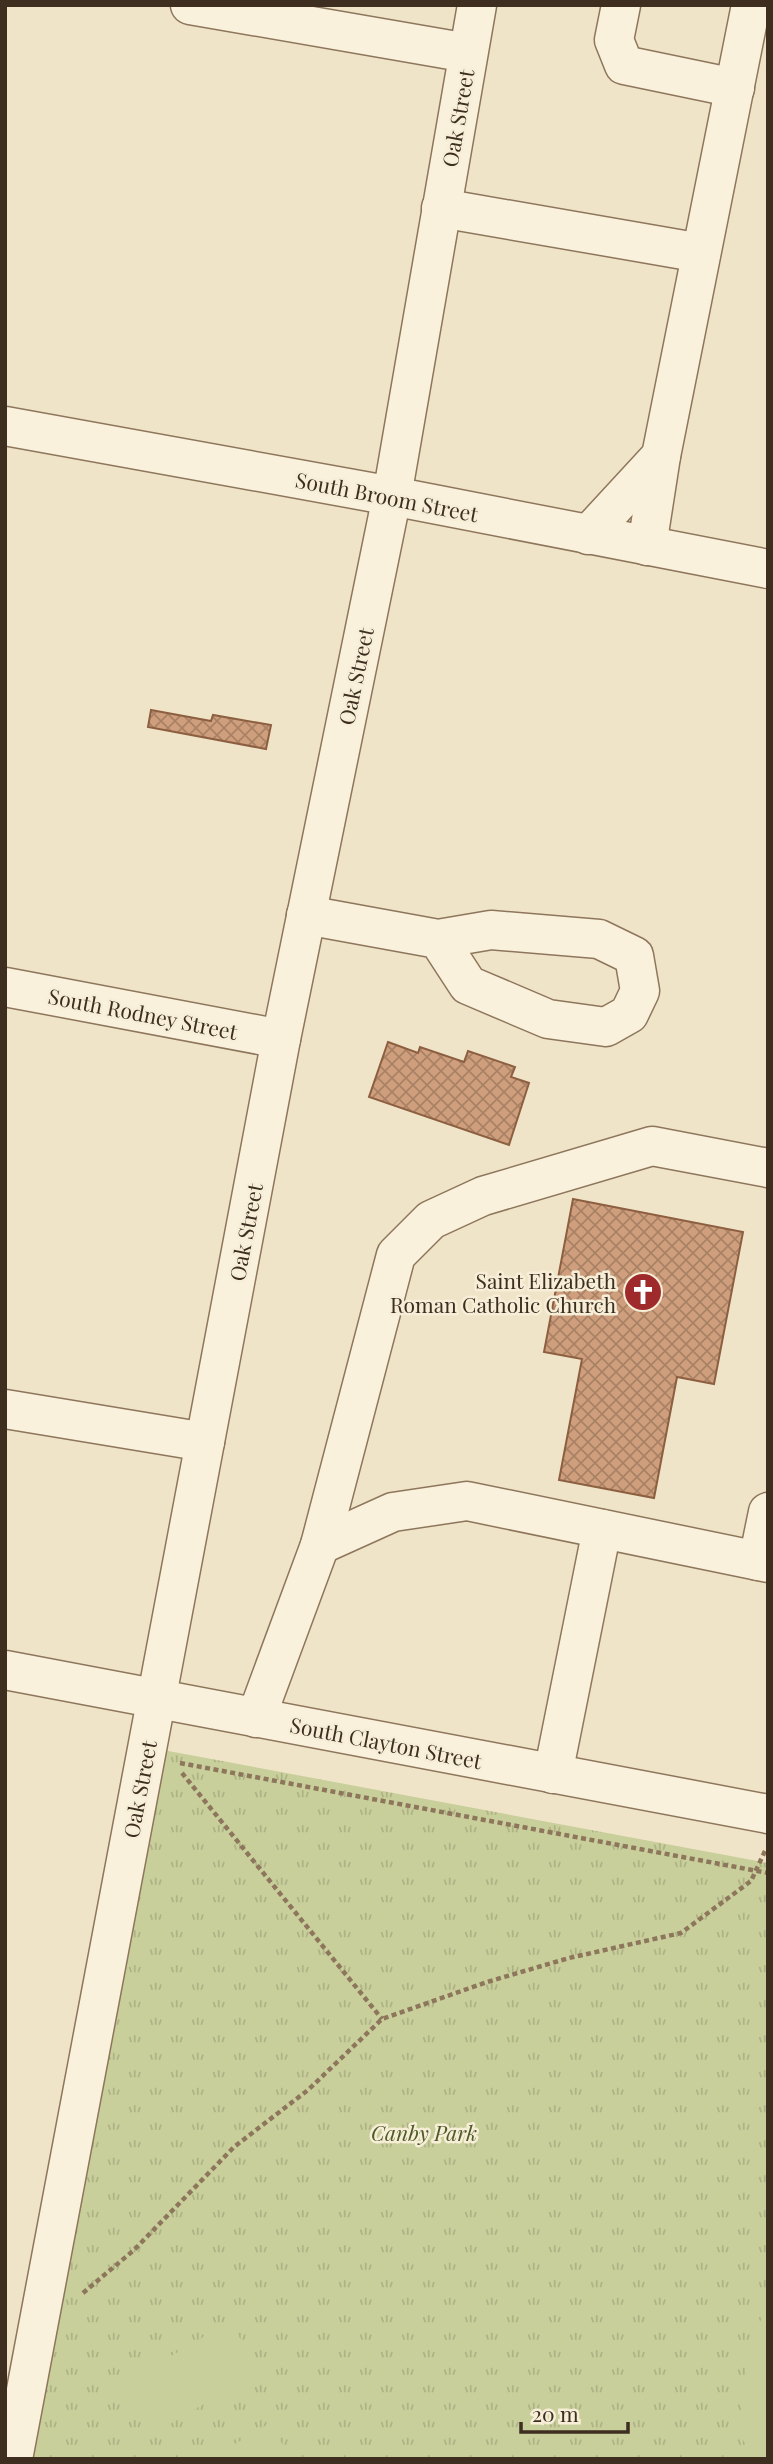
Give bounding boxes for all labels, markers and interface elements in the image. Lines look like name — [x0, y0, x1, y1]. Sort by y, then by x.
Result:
street label: Oak Street — [435, 66, 479, 169]
street label: South Broom Street — [293, 465, 481, 528]
street label: Oak Street — [331, 624, 379, 727]
street label: South Rodney Street — [46, 981, 240, 1045]
street label: Oak Street — [222, 1180, 268, 1283]
place label: Saint Elizabeth Roman Catholic Church — [390, 1266, 617, 1318]
church icon: Saint Elizabeth Roman Catholic Church — [622, 1271, 664, 1313]
street label: South Clayton Street — [288, 1710, 485, 1774]
street label: Oak Street — [116, 1737, 162, 1840]
park label: Canby Park — [371, 2118, 477, 2146]
scale bar — [521, 2390, 628, 2434]
text: 20 m — [532, 2399, 579, 2427]

